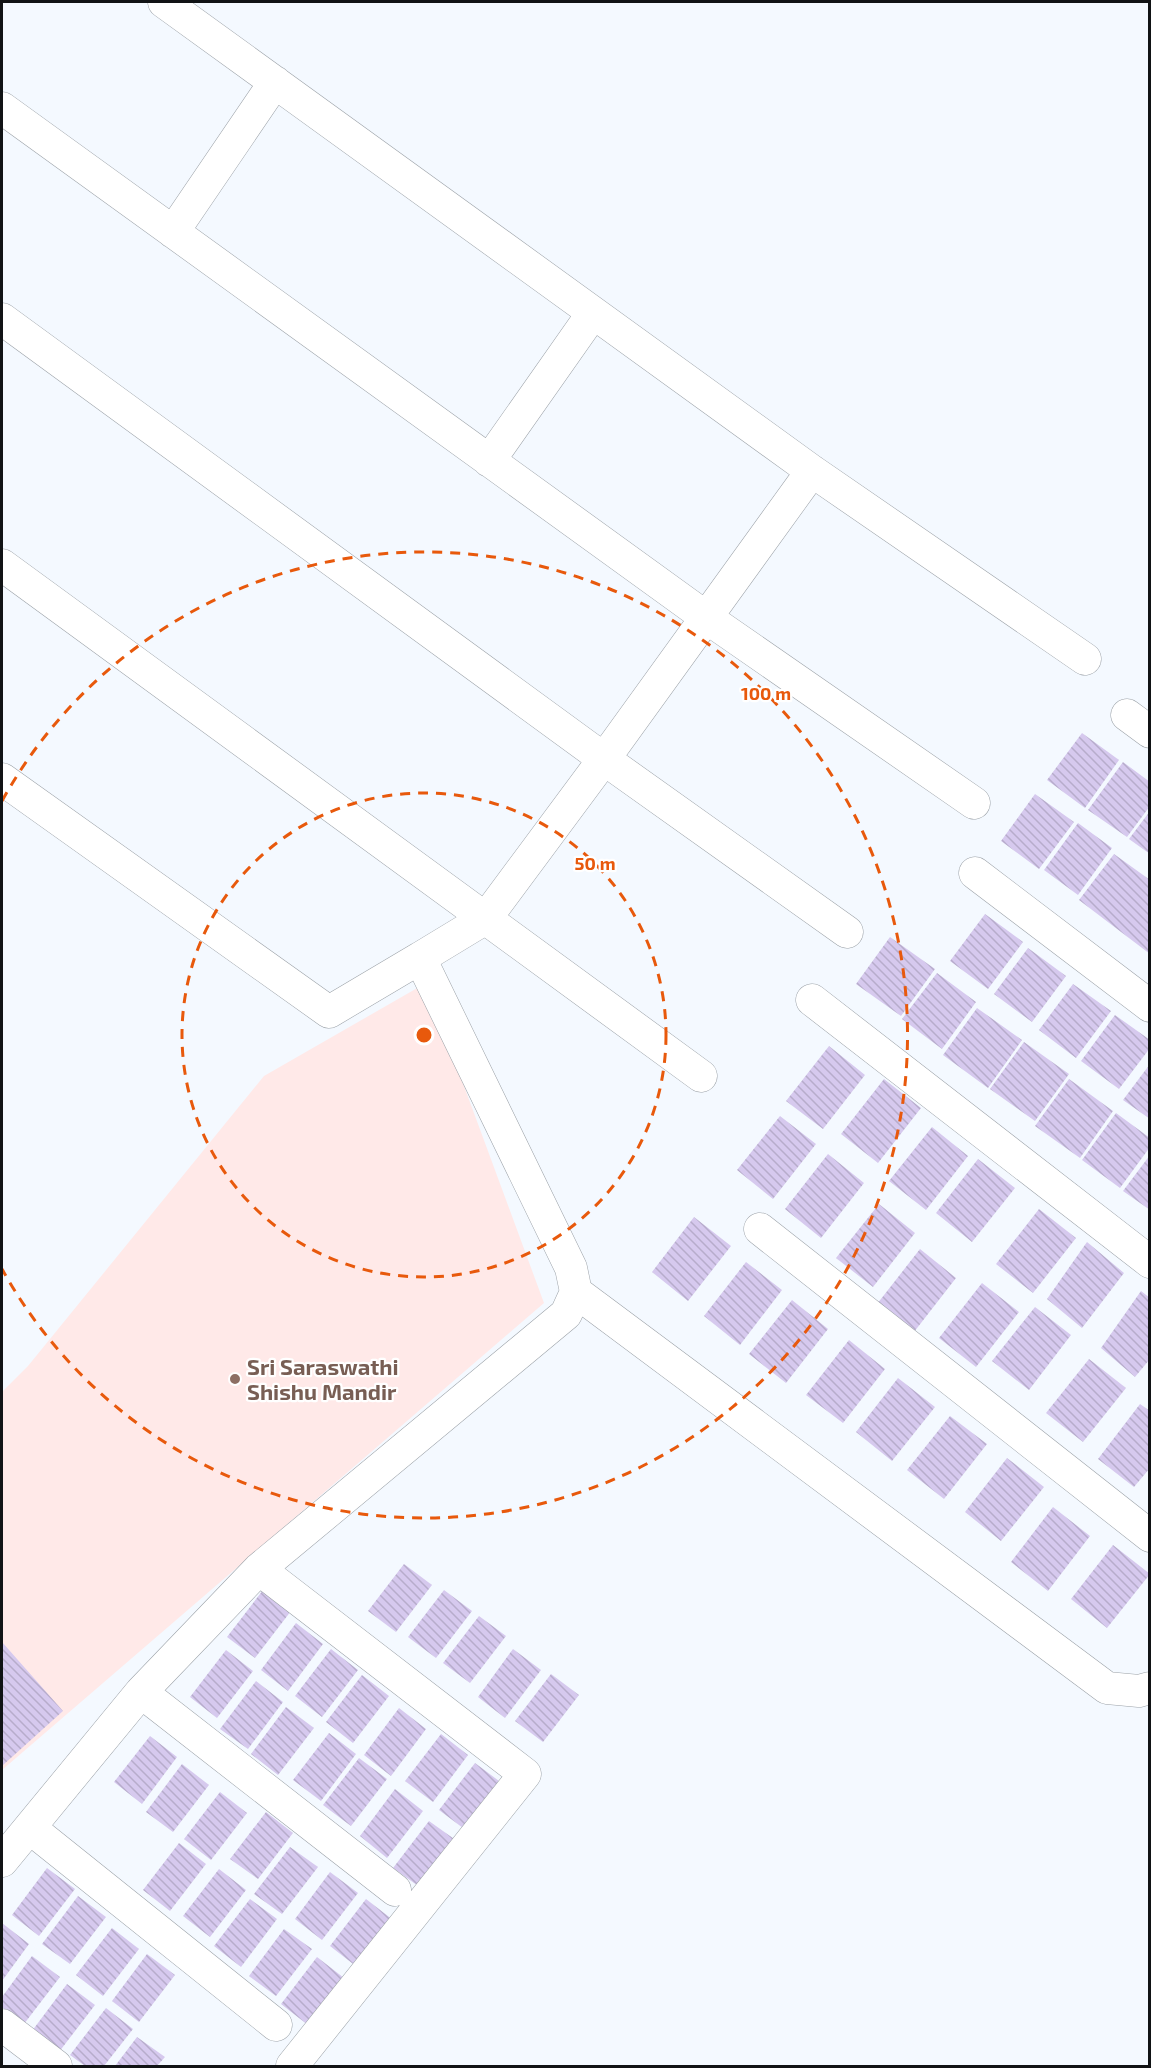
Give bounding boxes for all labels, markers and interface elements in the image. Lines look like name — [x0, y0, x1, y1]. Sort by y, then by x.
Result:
text: 100 m — [741, 682, 791, 704]
text: 50 m — [574, 852, 616, 874]
centre of rings — [414, 1025, 434, 1045]
place label: Sri Saraswathi Shishu Mandir — [247, 1353, 399, 1404]
marker: Sri Saraswathi Shishu Mandir — [228, 1372, 242, 1386]

